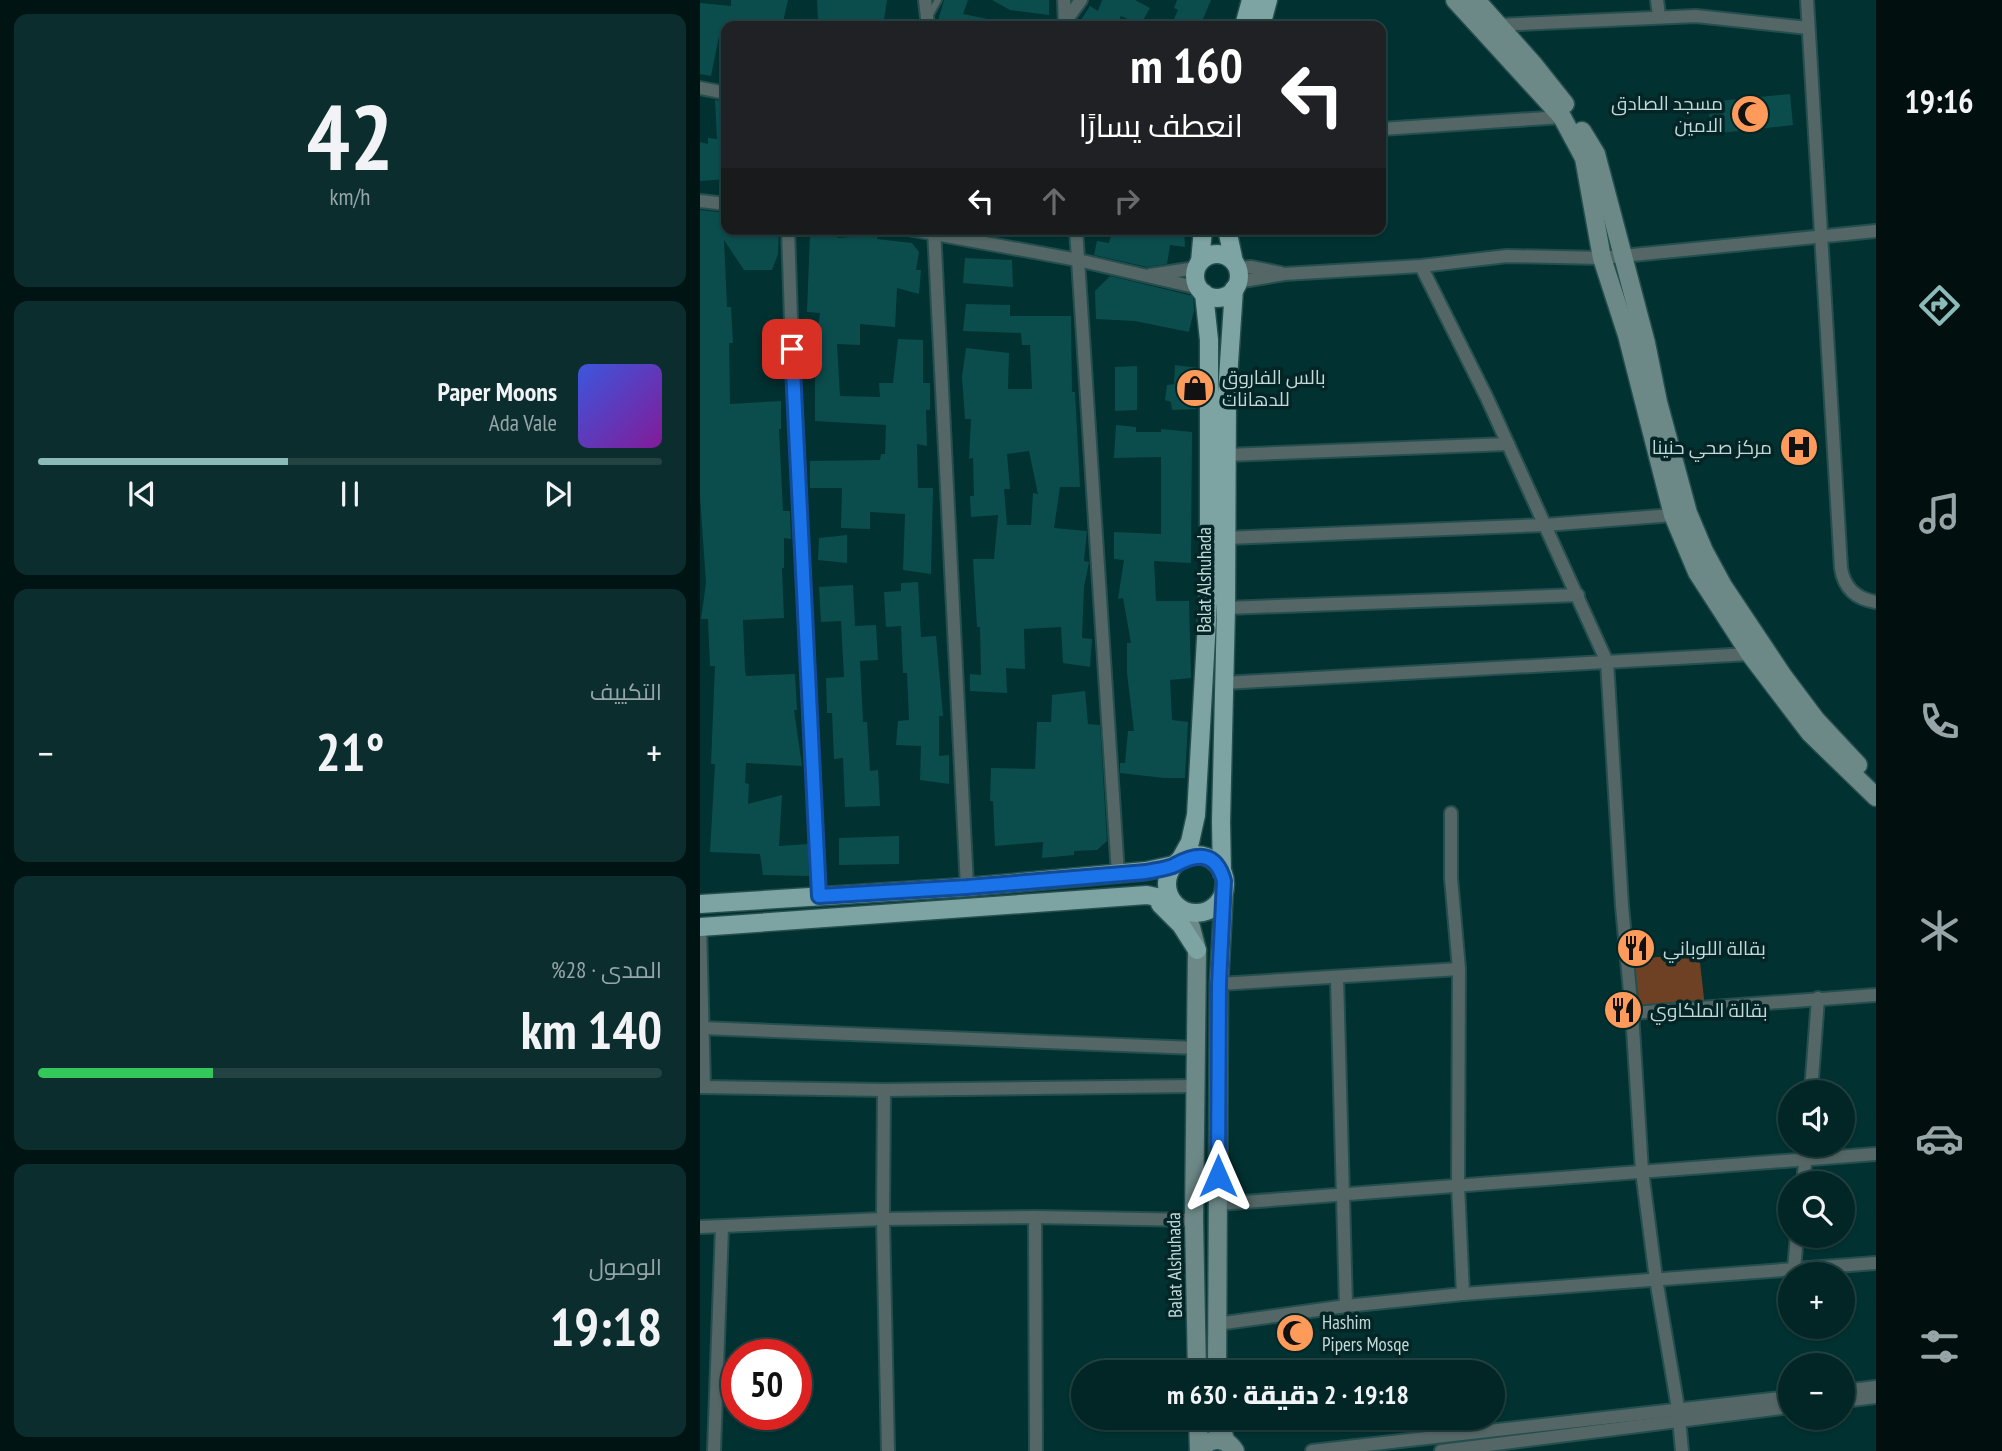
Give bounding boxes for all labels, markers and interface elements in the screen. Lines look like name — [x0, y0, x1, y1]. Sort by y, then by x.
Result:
text: 160 m — [1130, 33, 1243, 97]
icon: left — [1267, 49, 1358, 140]
text: 42 — [307, 77, 394, 195]
text: 19:16 — [1904, 80, 1974, 122]
place label: مسجد الصادق الامين — [1611, 91, 1723, 137]
mosque icon: مسجد الصادق الامين — [1729, 93, 1771, 135]
text: انعطف يسارًا — [1078, 104, 1243, 146]
text: km/h — [330, 182, 370, 211]
icon: left — [962, 182, 1000, 220]
icon: ahead — [1035, 182, 1073, 220]
icon: right — [1108, 182, 1146, 220]
icon: directions — [1915, 281, 1964, 330]
pin — [762, 319, 822, 379]
icon: arrive — [773, 330, 811, 368]
place label: بالس الفاروق للدهانات — [1222, 365, 1325, 411]
shop icon: بالس الفاروق للدهانات — [1174, 367, 1216, 409]
text: Paper Moons — [438, 375, 557, 408]
text: Ada Vale — [489, 408, 557, 437]
hospital icon: مركز صحي حنينا — [1778, 426, 1820, 468]
place label: مركز صحي حنينا — [1652, 435, 1772, 462]
icon: previous — [123, 475, 161, 513]
icon: pause — [331, 475, 369, 513]
icon: next — [539, 475, 577, 513]
icon: music — [1915, 489, 1964, 538]
street label: Balat Alshuhada — [1192, 527, 1216, 633]
text: التكييف — [590, 677, 662, 706]
icon: phone — [1915, 697, 1964, 746]
text: 21° — [316, 718, 384, 785]
text: − — [38, 728, 54, 777]
text: + — [646, 728, 662, 777]
icon: climate — [1915, 906, 1964, 955]
restaurant icon: بقالة اللوباني — [1615, 927, 1657, 969]
place label: بقالة اللوباني — [1663, 936, 1766, 963]
text: المدى · 28% — [551, 955, 662, 984]
restaurant icon: بقالة الملكاوي — [1602, 989, 1644, 1031]
text: 140 km — [521, 996, 662, 1063]
place label: بقالة الملكاوي — [1650, 998, 1768, 1025]
map controls — [1778, 1080, 1855, 1430]
button: sound — [1778, 1080, 1855, 1157]
icon: car — [1915, 1114, 1964, 1163]
position arrow — [1181, 1139, 1255, 1213]
button: search — [1778, 1171, 1855, 1248]
street label: Balat Alshuhada — [1161, 1212, 1187, 1318]
text: الوصول — [589, 1252, 662, 1281]
button: + — [1778, 1262, 1855, 1339]
text: 19:18 — [550, 1293, 662, 1360]
place label: Hashim Pipers Mosqe — [1322, 1310, 1409, 1356]
mosque icon: Hashim Pipers Mosqe — [1274, 1312, 1316, 1354]
icon: filters — [1915, 1322, 1964, 1371]
speed limit sign: 50 — [721, 1339, 812, 1430]
button: − — [1778, 1353, 1855, 1430]
text: 19:18 · 2 دقيقة · 630 m — [1167, 1378, 1409, 1411]

